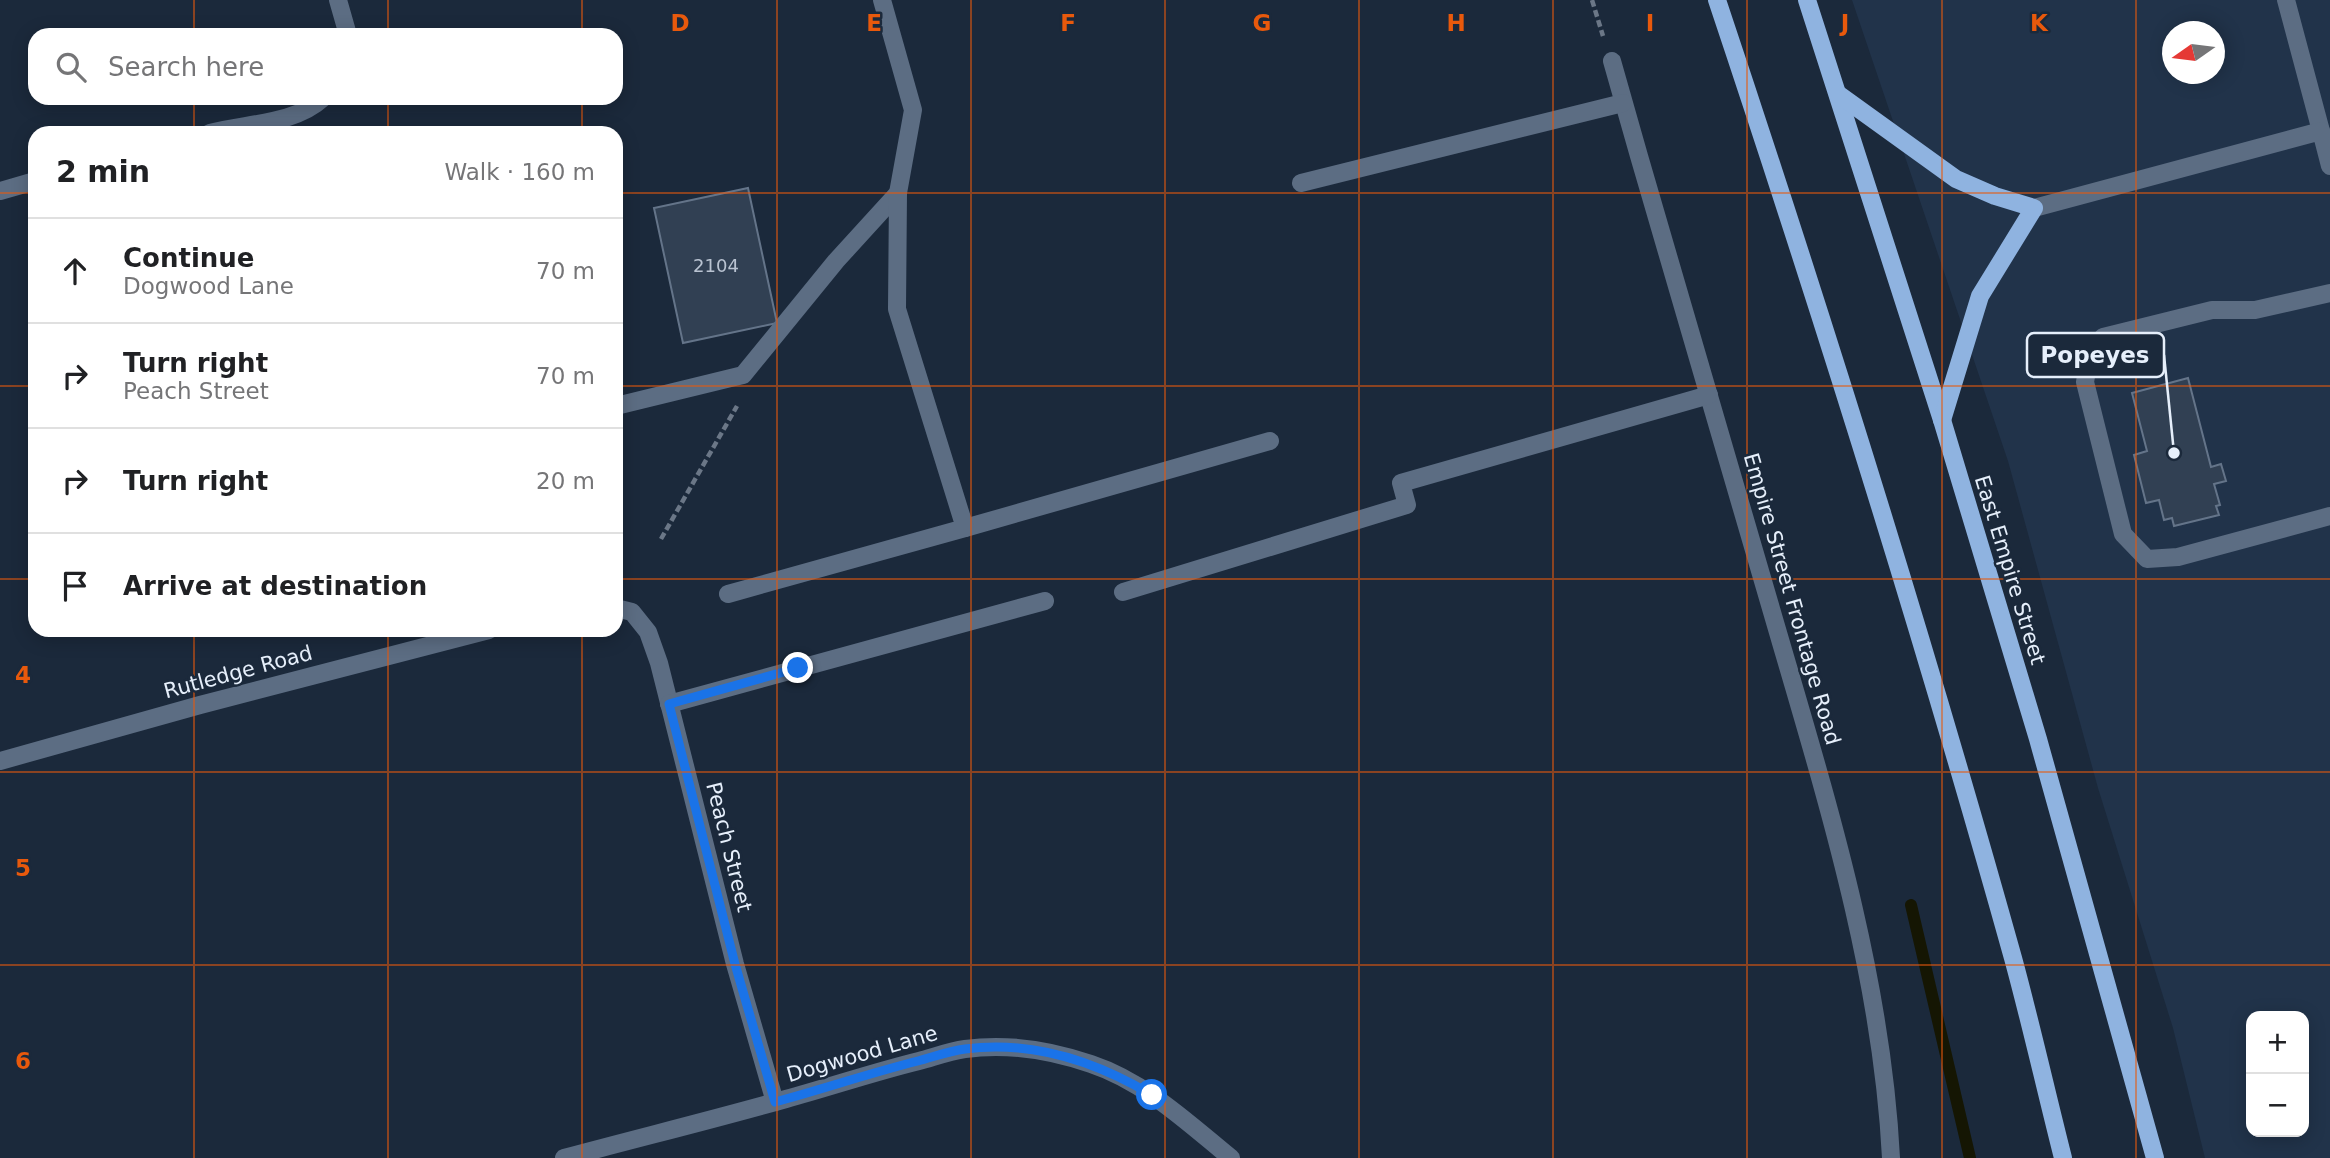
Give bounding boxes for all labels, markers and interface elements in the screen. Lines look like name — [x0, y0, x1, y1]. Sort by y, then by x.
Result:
text: D — [670, 10, 690, 36]
text: E — [866, 10, 882, 36]
text: F — [1060, 10, 1076, 36]
text: G — [1253, 10, 1271, 36]
text: H — [1446, 10, 1466, 36]
text: I — [1646, 10, 1654, 36]
text: J — [1839, 10, 1849, 36]
text: K — [2030, 10, 2049, 36]
north arrow — [2162, 21, 2225, 84]
search box — [28, 28, 623, 105]
icon: search — [52, 48, 90, 86]
text: Search here — [108, 52, 264, 82]
text: 2 min — [56, 154, 150, 189]
text: Walk · 160 m — [444, 159, 595, 185]
text: Continue — [123, 243, 254, 273]
icon: ahead — [56, 252, 94, 290]
house number: 2104 — [693, 255, 739, 276]
text: 70 m — [536, 258, 595, 284]
text: Dogwood Lane — [123, 273, 294, 299]
callout: Popeyes — [2027, 333, 2164, 377]
text: Popeyes — [2040, 342, 2150, 368]
text: Turn right — [123, 348, 268, 378]
icon: right — [56, 357, 94, 395]
text: 70 m — [536, 363, 595, 389]
text: Peach Street — [123, 378, 269, 404]
street label: Empire Street Frontage Road — [1739, 450, 1845, 748]
icon: right — [56, 462, 94, 500]
text: Turn right — [123, 466, 268, 496]
text: 20 m — [536, 468, 595, 494]
street label: East Empire Street — [1970, 473, 2050, 667]
icon: arrive — [56, 567, 94, 605]
text: Arrive at destination — [123, 571, 427, 601]
street label: Rutledge Road — [161, 641, 315, 703]
route end — [782, 652, 813, 683]
text: 4 — [15, 662, 31, 688]
street label: Peach Street — [701, 780, 757, 914]
text: 5 — [15, 855, 31, 881]
map controls — [2246, 1011, 2309, 1137]
button: + — [2246, 1011, 2309, 1074]
street label: Dogwood Lane — [784, 1021, 940, 1087]
text: 6 — [15, 1048, 31, 1074]
button: − — [2246, 1074, 2309, 1137]
route start — [1136, 1079, 1167, 1110]

